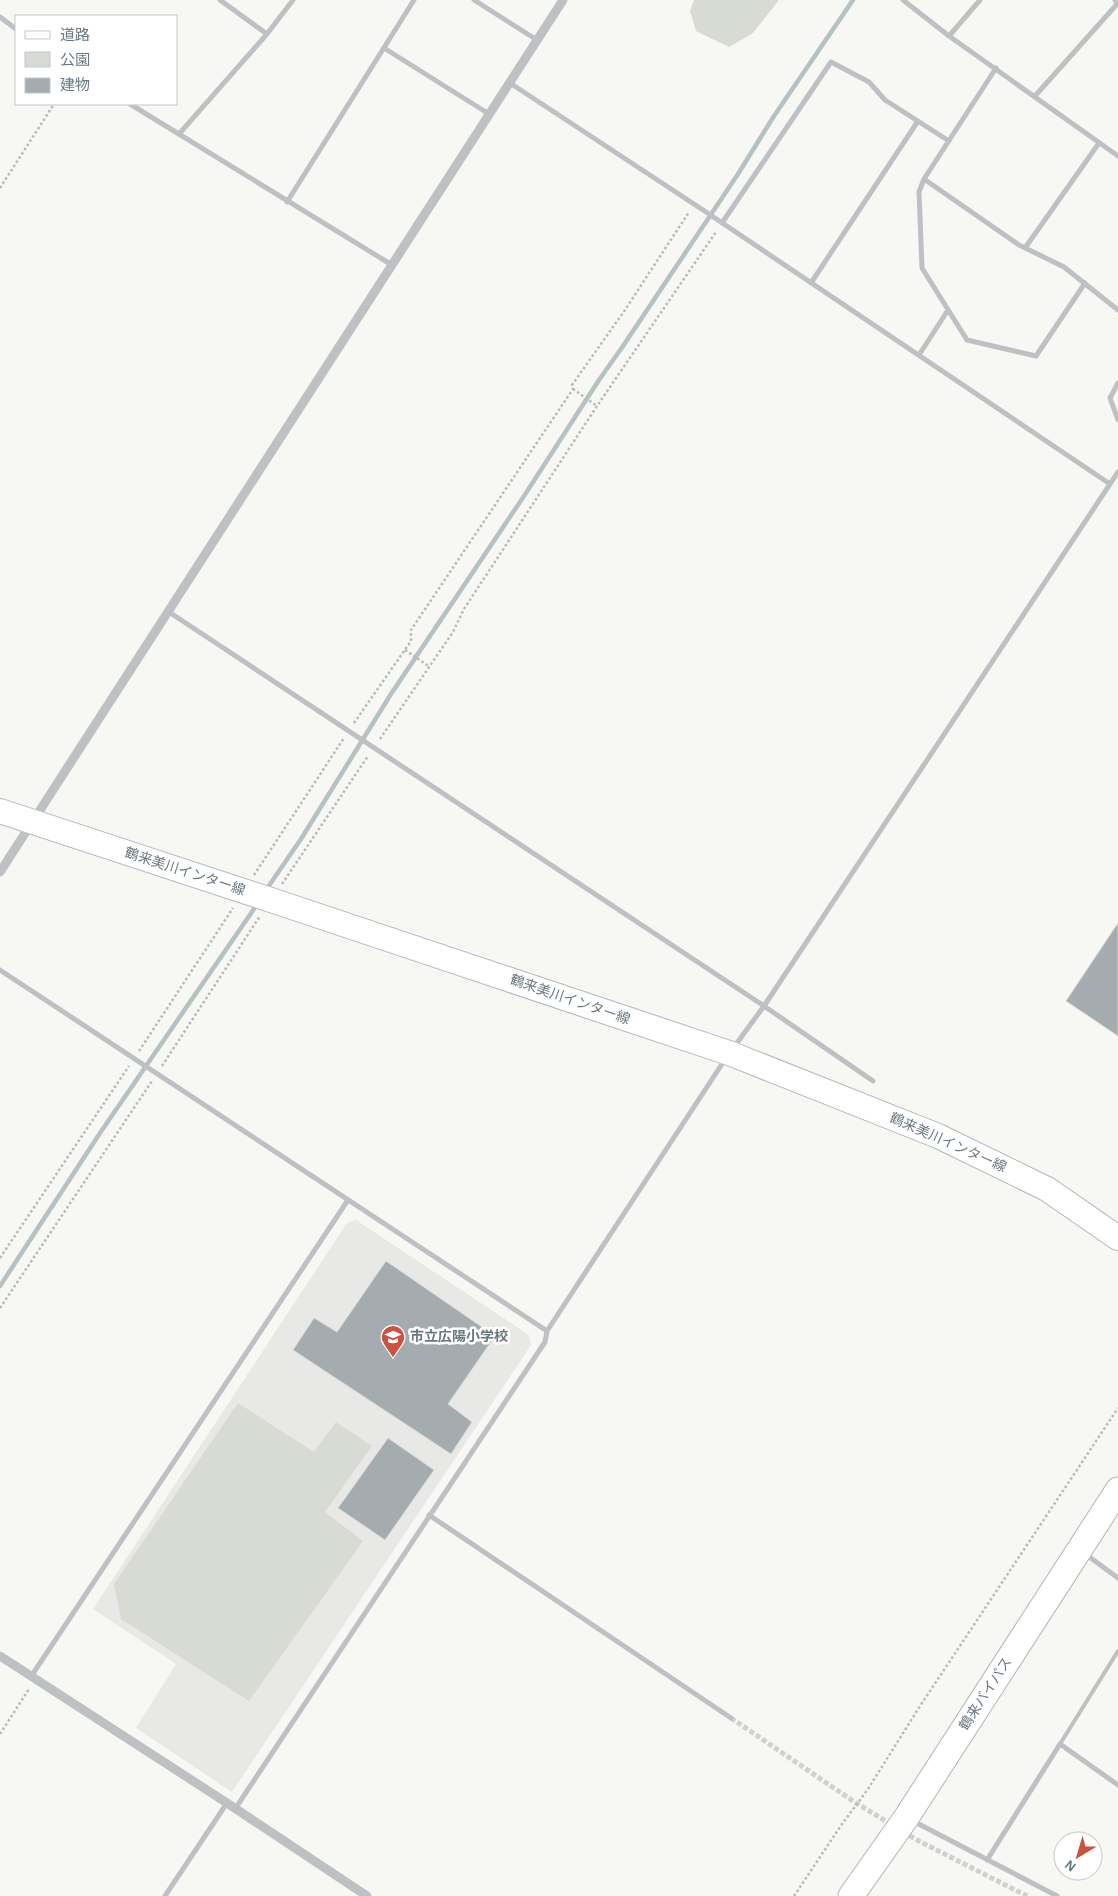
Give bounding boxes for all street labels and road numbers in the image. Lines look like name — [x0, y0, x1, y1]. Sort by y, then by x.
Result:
street label: 鶴来美川インター線 — [123, 845, 247, 898]
street label: 鶴来美川インター線 — [508, 972, 632, 1027]
street label: 鶴来美川インター線 — [888, 1110, 1009, 1175]
street label: 鶴来バイパス — [956, 1655, 1015, 1733]

